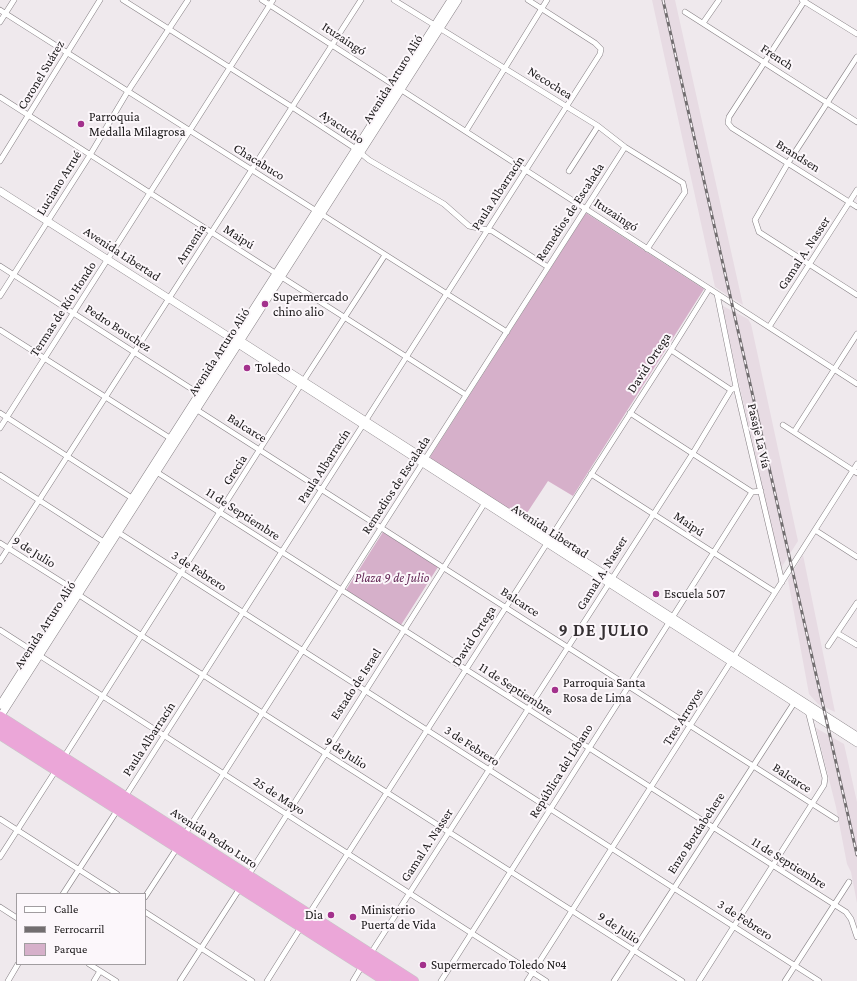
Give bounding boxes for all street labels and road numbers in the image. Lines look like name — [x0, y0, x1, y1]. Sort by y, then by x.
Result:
street label: Ituzaingó — [319, 19, 369, 59]
street label: Avenida Arturo Alió — [359, 32, 427, 126]
street label: Coronel Suárez — [14, 38, 68, 112]
street label: French — [758, 41, 796, 73]
street label: Necochea — [525, 63, 575, 103]
street label: Ayacucho — [317, 107, 367, 147]
street label: Brandsen — [773, 136, 823, 176]
street label: Chacabuco — [231, 140, 287, 184]
street label: Luciano Arrué — [33, 148, 85, 218]
street label: Paula Albarracín — [468, 153, 528, 233]
street label: Remedios de Escalada — [532, 160, 608, 264]
street label: Ituzaingó — [591, 195, 641, 235]
street label: Gamal A. Nasser — [774, 213, 834, 293]
street label: Armenia — [172, 221, 210, 267]
street label: Maipú — [221, 221, 257, 253]
street label: Avenida Libertad — [81, 223, 163, 285]
street label: Termas de Río Hondo — [26, 258, 100, 360]
street label: Pedro Bouchez — [82, 301, 154, 355]
street label: Avenida Arturo Alió — [185, 305, 253, 399]
street label: David Ortega — [624, 330, 674, 396]
street label: Pasaje La Vía — [744, 402, 774, 470]
street label: Balcarce — [224, 410, 270, 446]
street label: Paula Albarracín — [294, 426, 354, 506]
street label: Remedios de Escalada — [358, 433, 434, 537]
street label: Grecia — [219, 452, 251, 488]
street label: 11 de Septiembre — [203, 484, 283, 544]
street label: Avenida Libertad — [509, 500, 591, 562]
street label: Maipú — [671, 508, 707, 540]
street label: 9 de Julio — [9, 533, 59, 571]
street label: Gamal A. Nasser — [573, 533, 631, 613]
street label: 3 de Febrero — [168, 547, 230, 595]
street label: Avenida Arturo Alió — [11, 578, 79, 672]
street label: Balcarce — [498, 584, 542, 620]
street label: David Ortega — [449, 603, 499, 669]
street label: Estado de Israel — [327, 645, 385, 723]
street label: 11 de Septiembre — [476, 659, 556, 719]
street label: Tres Arroyos — [659, 685, 707, 749]
street label: Paula Albarracín — [119, 699, 179, 779]
street label: República del Líbano — [526, 721, 596, 821]
street label: 3 de Febrero — [441, 722, 503, 770]
street label: 9 de Julio — [322, 733, 370, 773]
street label: Balcarce — [770, 760, 814, 796]
street label: 25 de Mayo — [250, 773, 308, 819]
street label: Enzo Bordabehere — [664, 789, 728, 877]
street label: Avenida Pedro Luro — [168, 804, 260, 872]
street label: Gamal A. Nasser — [397, 805, 457, 885]
street label: 11 de Septiembre — [749, 834, 829, 892]
street label: 3 de Febrero — [714, 896, 776, 944]
street label: 9 de Julio — [595, 908, 643, 948]

